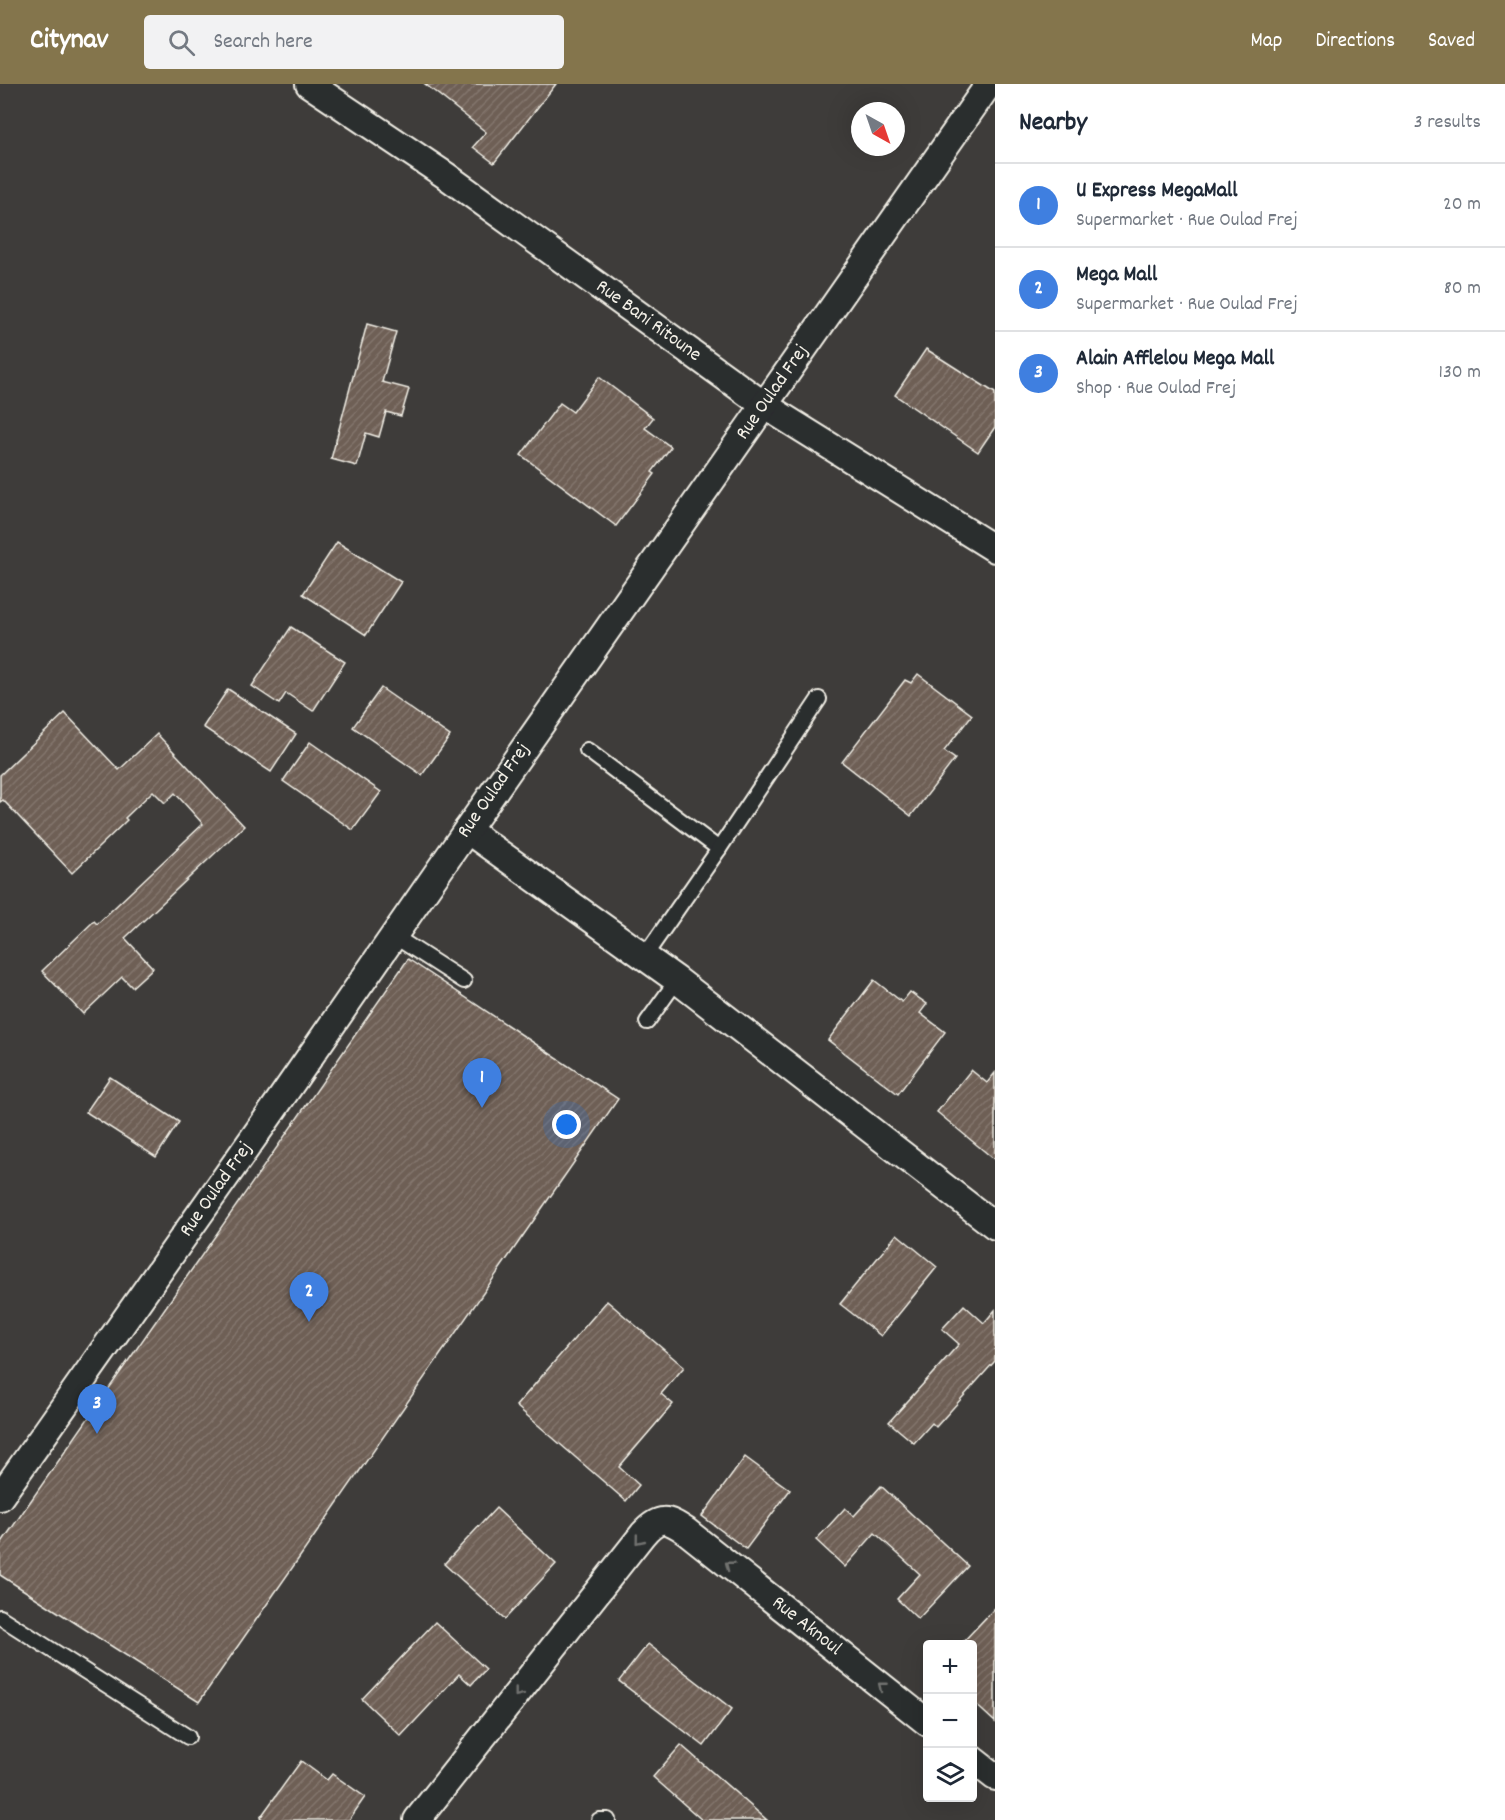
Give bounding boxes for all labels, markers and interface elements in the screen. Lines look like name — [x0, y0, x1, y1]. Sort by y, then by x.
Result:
search box — [144, 15, 564, 69]
text: Citynav — [30, 22, 108, 62]
icon: search — [165, 26, 198, 59]
text: Search here — [213, 27, 313, 58]
text: Map — [1251, 27, 1282, 57]
text: Directions — [1315, 27, 1395, 57]
text: Saved — [1428, 27, 1475, 57]
north arrow — [851, 102, 905, 156]
text: Nearby — [1019, 105, 1087, 142]
text: 3 results — [1414, 109, 1481, 137]
text: U Express MegaMall — [1076, 176, 1238, 207]
text: 1 — [1036, 191, 1041, 219]
text: 20 m — [1443, 191, 1481, 219]
text: Supermarket · Rue Oulad Frej — [1076, 207, 1298, 235]
text: Mega Mall — [1076, 260, 1157, 291]
street label: Rue Bani Ritoune — [589, 274, 707, 369]
text: 2 — [1034, 275, 1043, 303]
text: 80 m — [1444, 275, 1481, 303]
text: Supermarket · Rue Oulad Frej — [1076, 291, 1298, 319]
street label: Rue Oulad Frej — [730, 339, 816, 446]
text: Alain Afflelou Mega Mall — [1076, 344, 1274, 375]
text: 3 — [1034, 359, 1043, 387]
text: 130 m — [1439, 359, 1481, 387]
text: Shop · Rue Oulad Frej — [1076, 375, 1236, 403]
street label: Rue Oulad Frej — [451, 738, 538, 844]
pin: 1 — [462, 1058, 502, 1108]
your location — [552, 1110, 581, 1139]
street label: Rue Oulad Frej — [173, 1137, 260, 1243]
pin: 2 — [290, 1272, 328, 1322]
pin: 3 — [78, 1384, 116, 1434]
one-way arrow — [635, 1534, 646, 1545]
one-way arrow — [725, 1562, 736, 1573]
street label: Rue Aknoul — [765, 1590, 847, 1663]
map controls — [923, 1640, 977, 1802]
button: + — [923, 1640, 977, 1694]
one-way arrow — [878, 1683, 889, 1694]
one-way arrow — [514, 1687, 525, 1698]
button: − — [923, 1694, 977, 1748]
button: layers — [923, 1748, 977, 1802]

